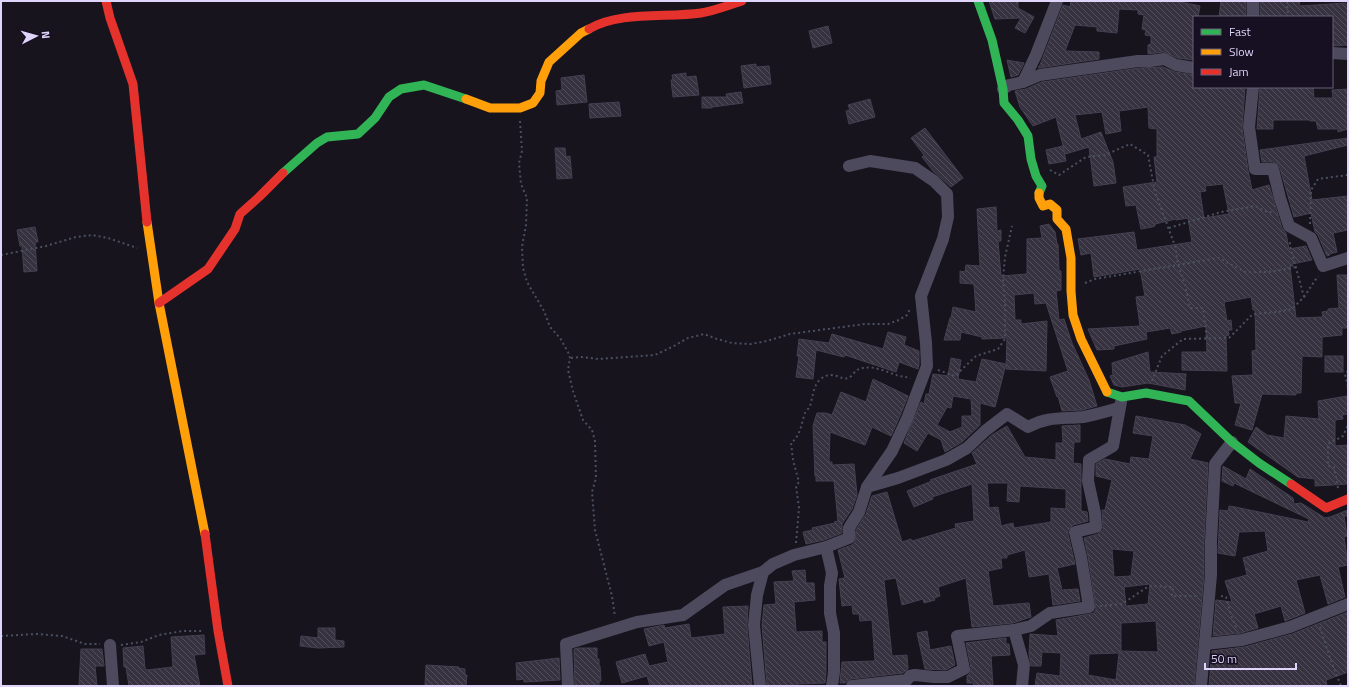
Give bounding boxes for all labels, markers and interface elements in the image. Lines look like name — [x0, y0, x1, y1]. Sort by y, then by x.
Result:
north arrow — [16, 16, 56, 56]
legend — [1193, 16, 1333, 88]
text: Fast — [1229, 22, 1252, 41]
text: N — [38, 30, 54, 40]
text: Slow — [1229, 42, 1254, 61]
text: Jam — [1229, 62, 1249, 81]
scale bar — [1205, 645, 1296, 671]
text: 50 m — [1211, 649, 1237, 668]

